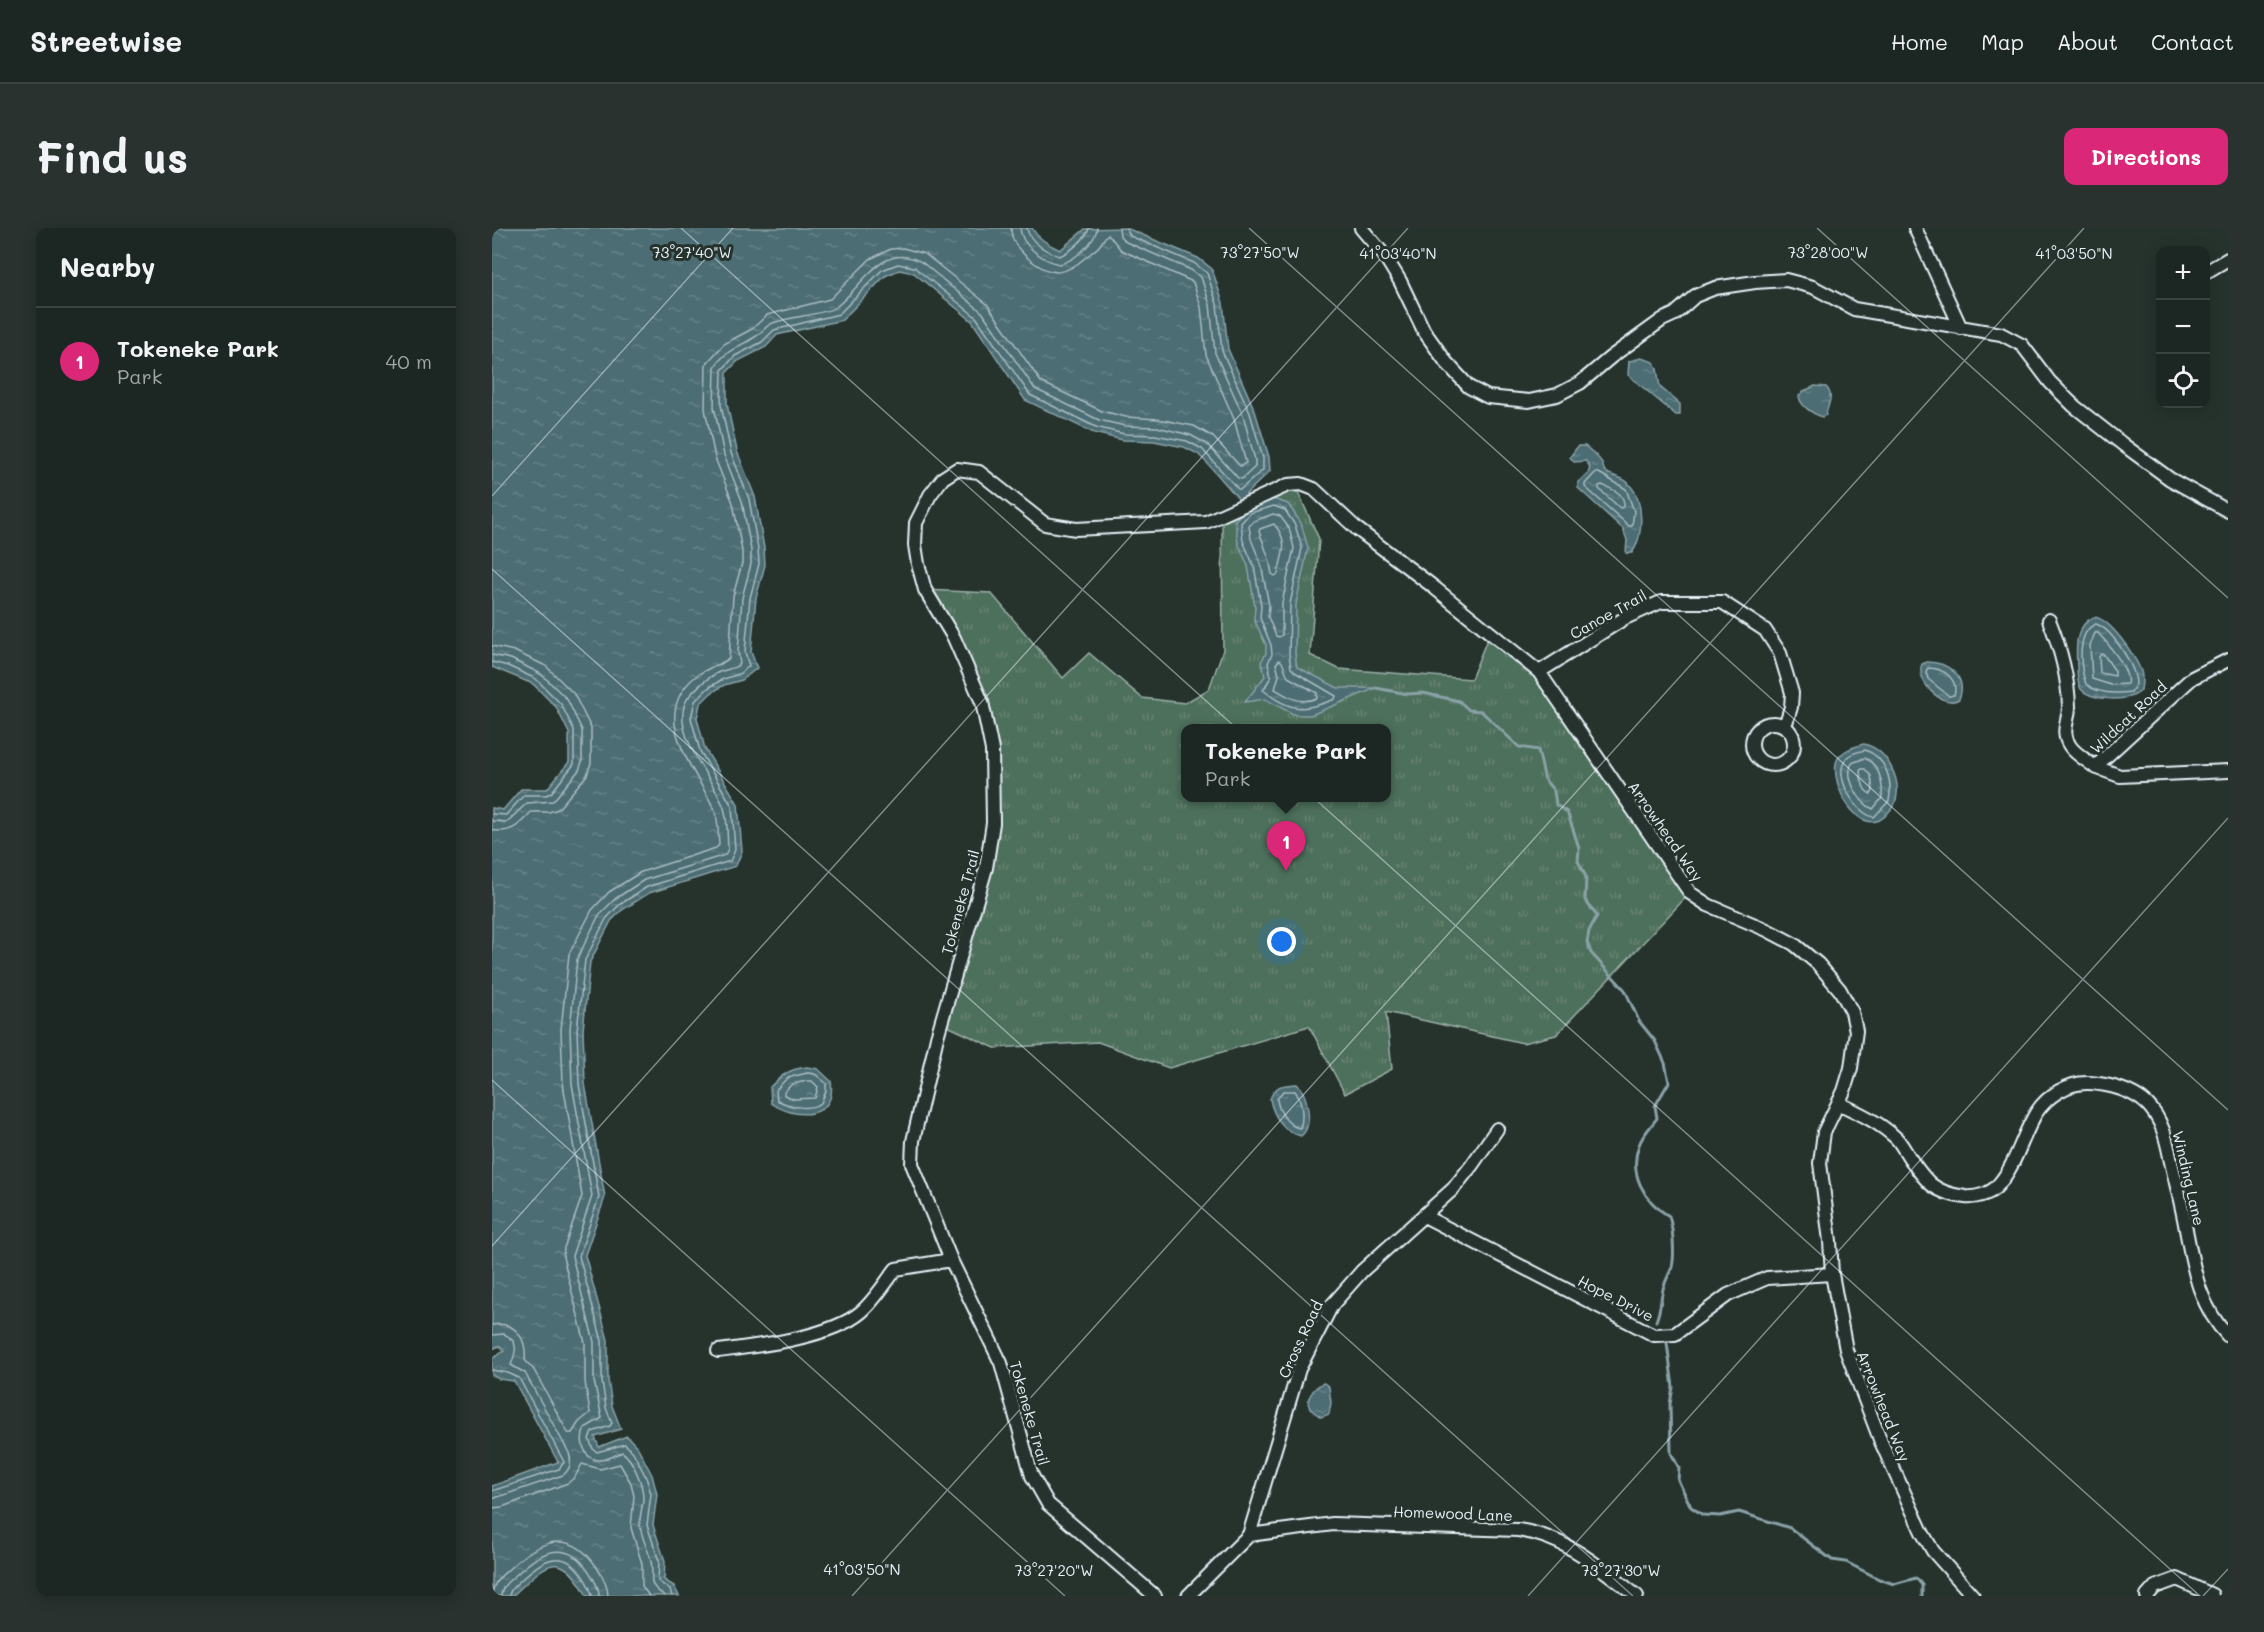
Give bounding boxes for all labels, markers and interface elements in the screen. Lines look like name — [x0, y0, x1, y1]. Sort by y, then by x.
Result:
text: Streetwise — [30, 23, 182, 59]
text: Home — [1891, 28, 1948, 55]
text: Map — [1981, 28, 2024, 55]
text: About — [2057, 28, 2118, 55]
text: Contact — [2151, 28, 2234, 55]
button: Directions — [2064, 128, 2228, 185]
text: Find us — [36, 129, 188, 184]
text: 73°27'40"W — [652, 242, 732, 262]
text: 73°27'50"W — [1220, 242, 1300, 262]
text: 73°28'00"W — [1788, 242, 1868, 262]
text: 41°03'40"N — [1359, 243, 1437, 263]
text: 41°03'50"N — [2035, 243, 2113, 263]
map controls — [2156, 246, 2210, 408]
button: + — [2156, 246, 2210, 300]
text: Nearby — [60, 250, 155, 284]
button: − — [2156, 300, 2210, 354]
text: Tokeneke Park — [117, 334, 279, 363]
text: 1 — [75, 348, 84, 374]
text: 40 m — [386, 348, 432, 374]
button: locate — [2156, 354, 2210, 408]
text: Park — [117, 363, 162, 389]
street label: Canoe Trail — [1566, 585, 1650, 643]
street label: Wildcat Road — [2085, 676, 2171, 758]
popup — [1181, 724, 1391, 802]
text: Tokeneke Park — [1205, 736, 1367, 765]
text: Park — [1205, 765, 1250, 791]
street label: Arrowhead Way — [1624, 777, 1708, 885]
pin: 1 — [1266, 822, 1306, 871]
street label: Tokeneke Trail — [936, 847, 984, 957]
your location — [1267, 927, 1296, 956]
street label: Winding Lane — [2168, 1129, 2210, 1227]
street label: Hope Drive — [1575, 1270, 1657, 1326]
street label: Cross Road — [1273, 1297, 1327, 1381]
street label: Arrowhead Way — [1853, 1348, 1915, 1464]
street label: Tokeneke Trail — [1006, 1358, 1054, 1468]
street label: Homewood Lane — [1393, 1501, 1513, 1525]
text: 41°03'50"N — [823, 1559, 901, 1579]
text: 73°27'20"W — [1015, 1560, 1094, 1580]
text: 73°27'30"W — [1581, 1560, 1661, 1580]

